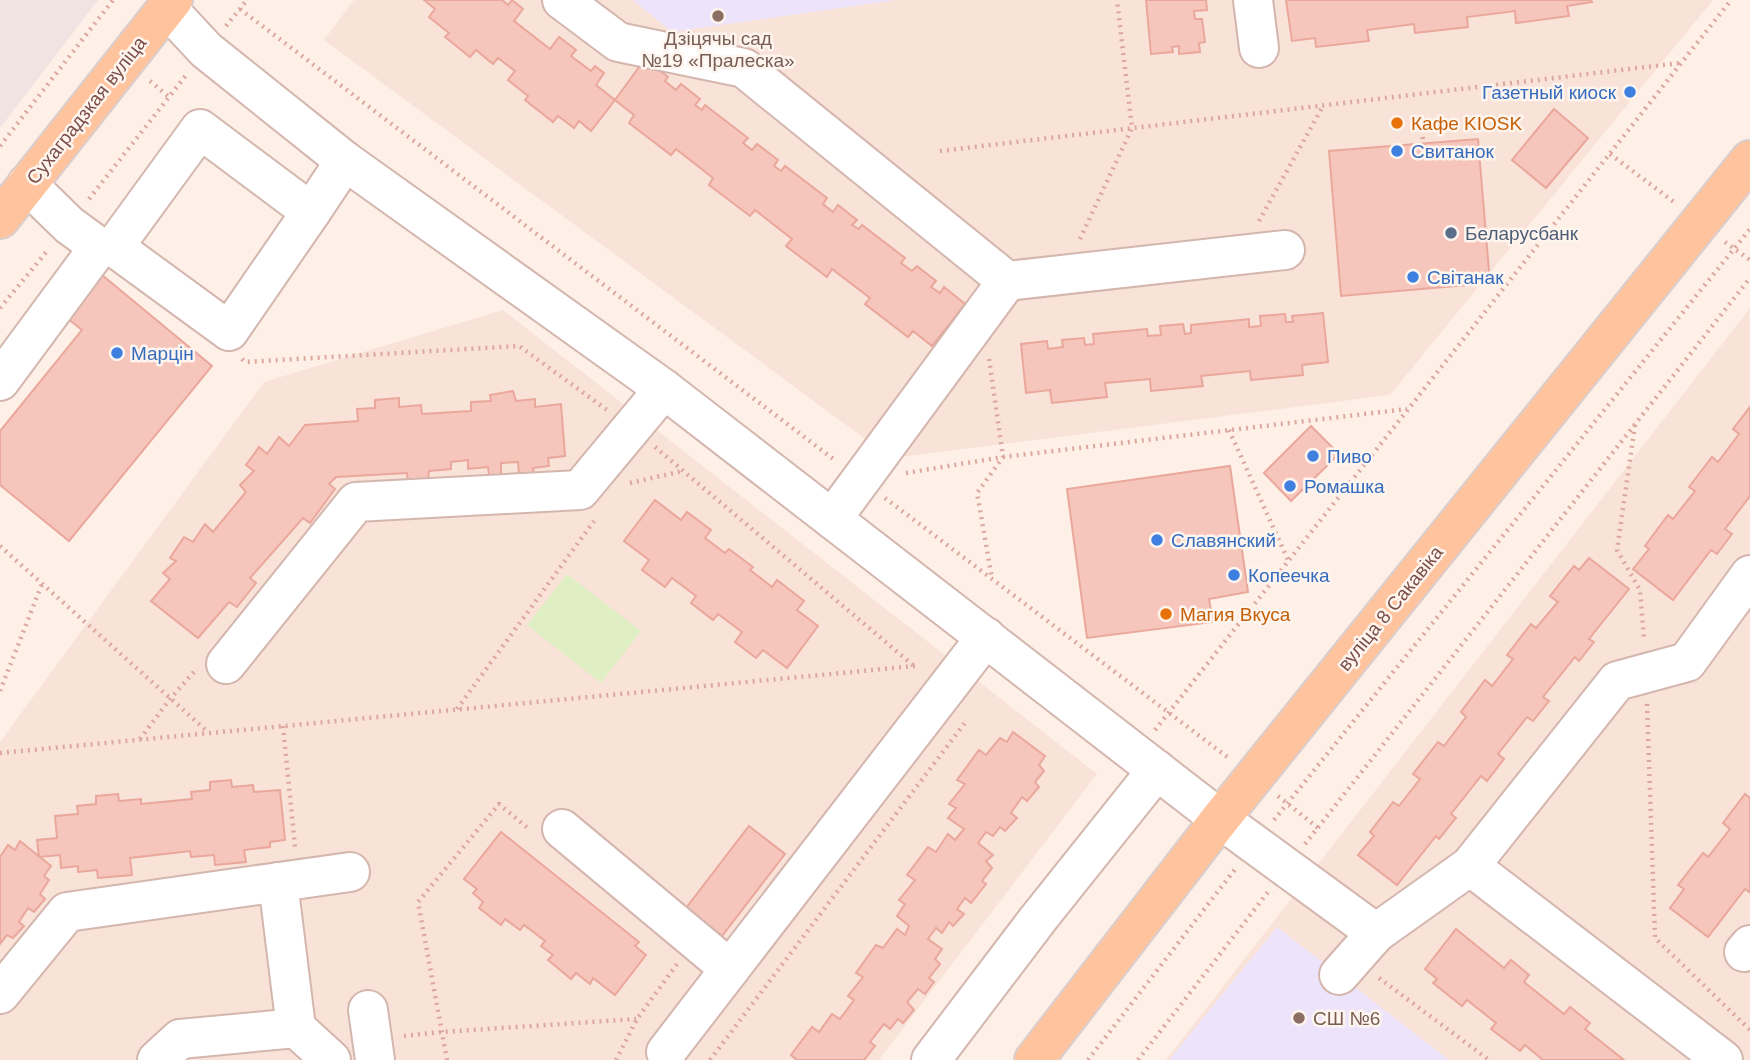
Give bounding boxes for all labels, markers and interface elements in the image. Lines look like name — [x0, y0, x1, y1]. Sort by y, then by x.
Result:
marker: Дзіцячы сад №19 «Пралеска» — [710, 8, 726, 24]
place label: Дзіцячы сад №19 «Пралеска» — [641, 28, 795, 71]
street label: Сухаградзкая вуліца — [22, 32, 151, 188]
place label: Газетный киоск — [1482, 82, 1617, 103]
marker: Газетный киоск — [1622, 84, 1638, 100]
place label: Кафе KIOSK — [1411, 113, 1523, 134]
marker: Кафе KIOSK — [1389, 115, 1405, 131]
place label: Свитанок — [1411, 141, 1495, 162]
marker: Свитанок — [1389, 143, 1405, 159]
place label: Беларусбанк — [1465, 223, 1579, 244]
marker: Беларусбанк — [1443, 225, 1459, 241]
place label: Світанак — [1427, 267, 1504, 288]
marker: Світанак — [1405, 269, 1421, 285]
place label: Марцін — [131, 343, 194, 364]
marker: Марцін — [109, 345, 125, 361]
place label: Пиво — [1327, 446, 1372, 467]
marker: Пиво — [1305, 448, 1321, 464]
place label: Ромашка — [1304, 476, 1385, 497]
marker: Ромашка — [1282, 478, 1298, 494]
place label: Славянский — [1171, 530, 1276, 551]
marker: Славянский — [1149, 532, 1165, 548]
street label: вуліца 8 Сакавіка — [1334, 542, 1447, 675]
place label: Копеечка — [1248, 565, 1330, 586]
marker: Копеечка — [1226, 567, 1242, 583]
place label: Магия Вкуса — [1180, 604, 1291, 625]
marker: Магия Вкуса — [1158, 606, 1174, 622]
place label: СШ №6 — [1313, 1008, 1380, 1029]
marker: СШ №6 — [1291, 1010, 1307, 1026]

